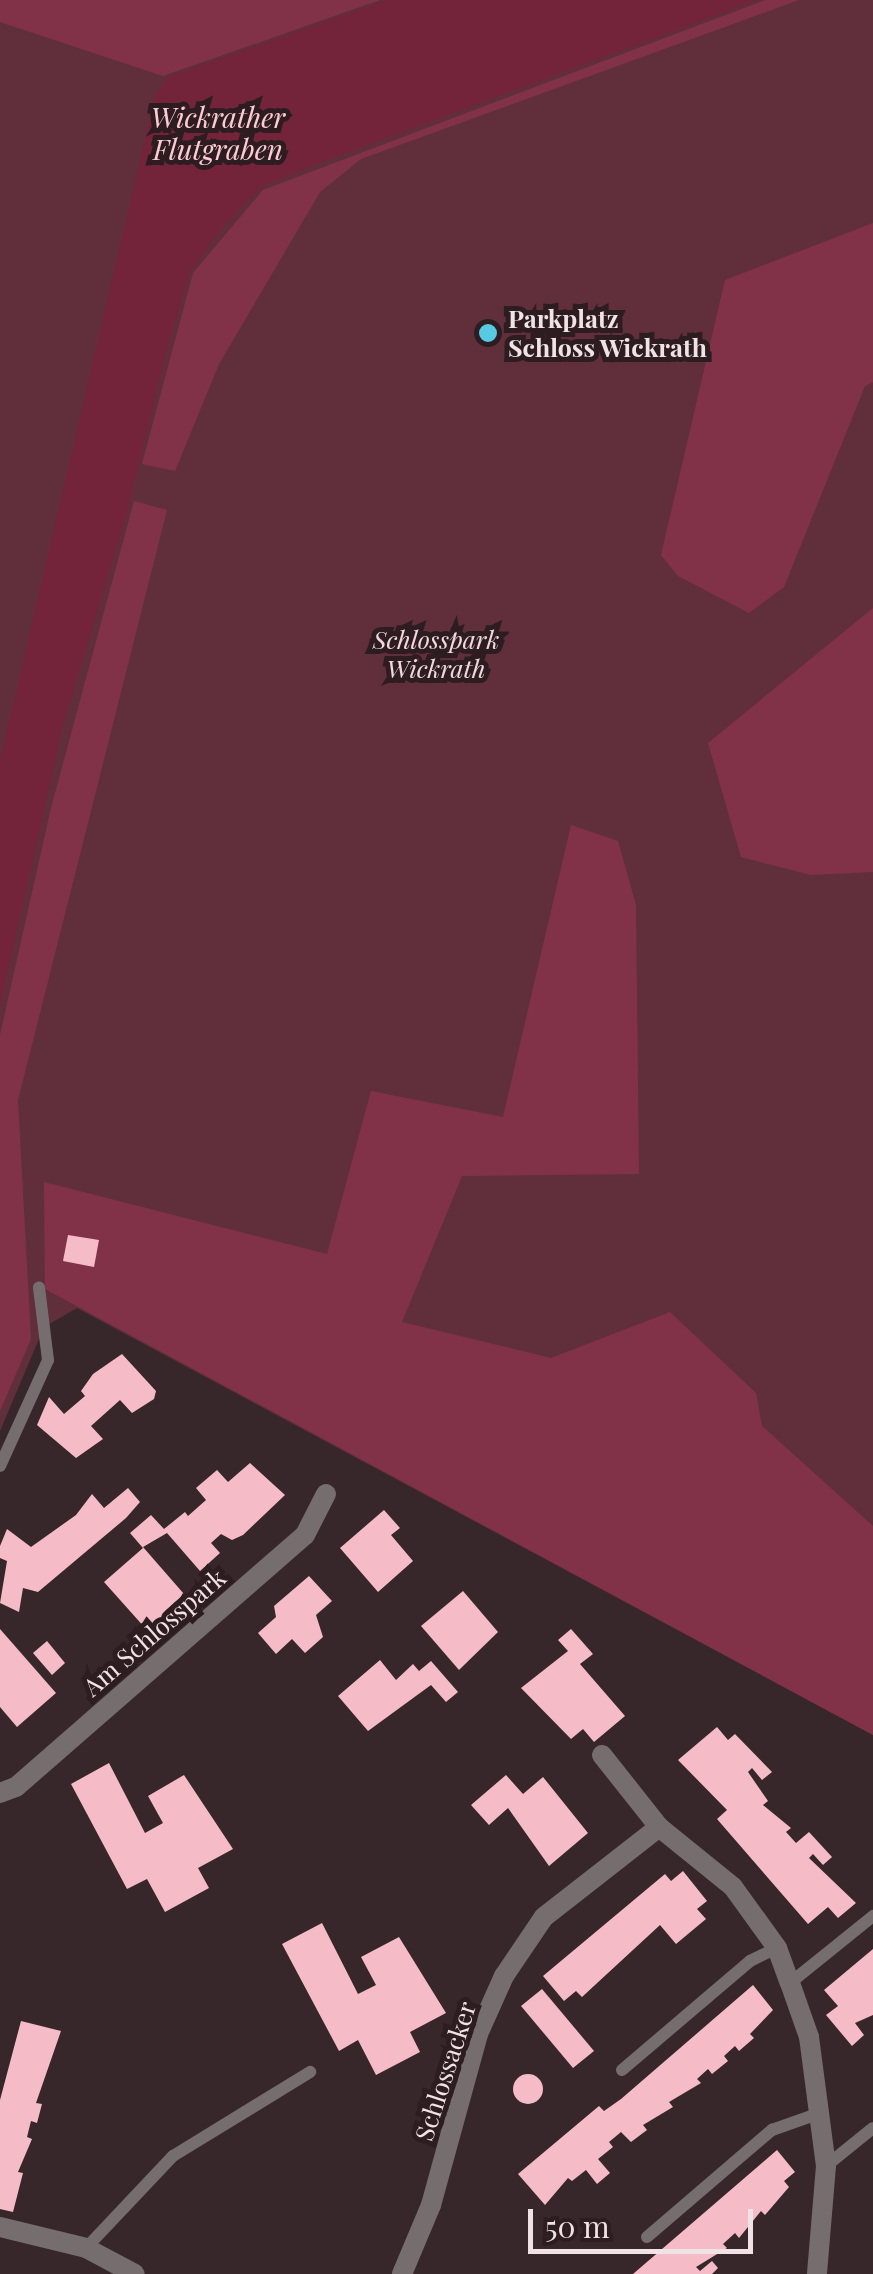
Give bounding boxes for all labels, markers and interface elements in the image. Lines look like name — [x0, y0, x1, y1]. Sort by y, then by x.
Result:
water label: Wickrather Flutgraben — [151, 100, 285, 166]
place label: Parkplatz Schloss Wickrath — [508, 304, 708, 363]
marker: Parkplatz Schloss Wickrath — [477, 322, 499, 344]
park label: Schlosspark Wickrath — [373, 625, 499, 684]
street label: Am Schlosspark — [77, 1562, 231, 1702]
street label: Schlossacker — [408, 1998, 482, 2144]
scale bar — [533, 2189, 758, 2251]
text: 50 m — [545, 2206, 610, 2246]

